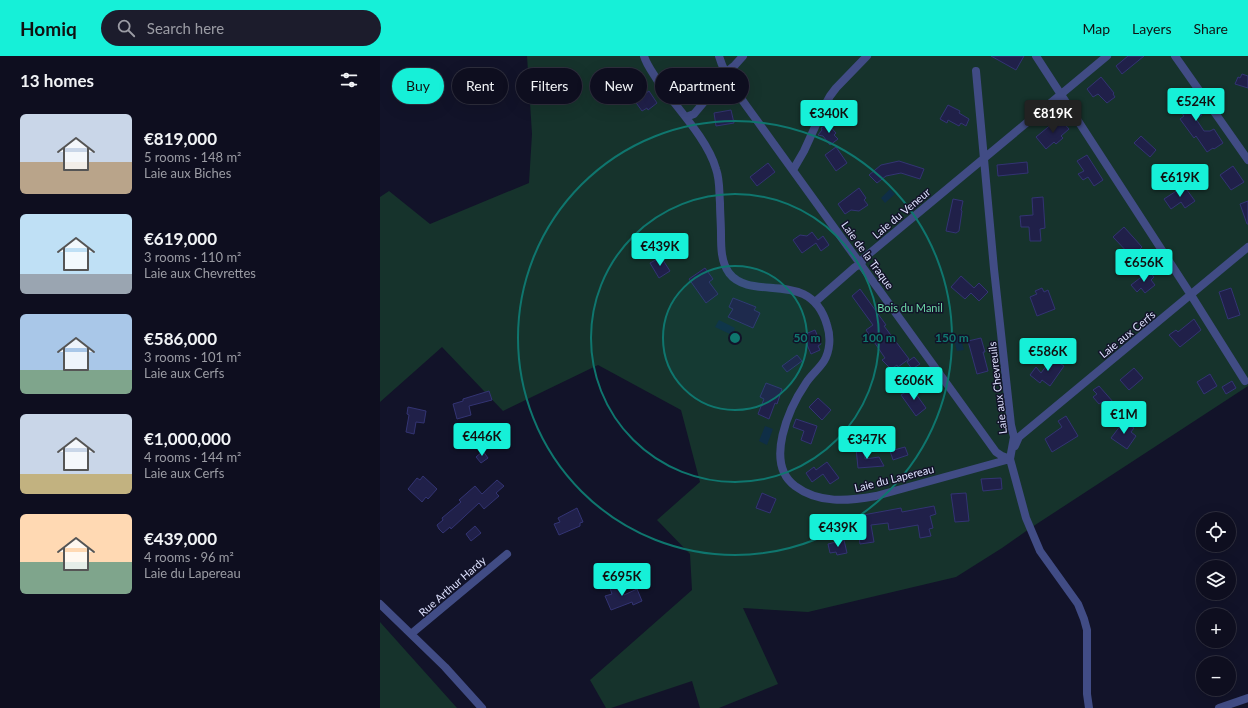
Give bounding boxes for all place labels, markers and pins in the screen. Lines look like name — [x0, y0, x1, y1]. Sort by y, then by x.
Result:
pin: €524K — [1168, 88, 1224, 122]
pin: €340K — [801, 100, 857, 134]
pin: €819K — [1025, 100, 1081, 134]
pin: €619K — [1152, 164, 1208, 198]
pin: €439K — [632, 233, 688, 267]
pin: €656K — [1116, 249, 1172, 283]
centre of rings — [728, 331, 742, 345]
pin: €586K — [1020, 338, 1076, 372]
pin: €606K — [886, 367, 942, 401]
pin: €1M — [1105, 401, 1143, 435]
pin: €446K — [454, 423, 510, 457]
pin: €347K — [839, 426, 895, 460]
pin: €439K — [810, 514, 866, 548]
pin: €695K — [594, 563, 650, 597]

